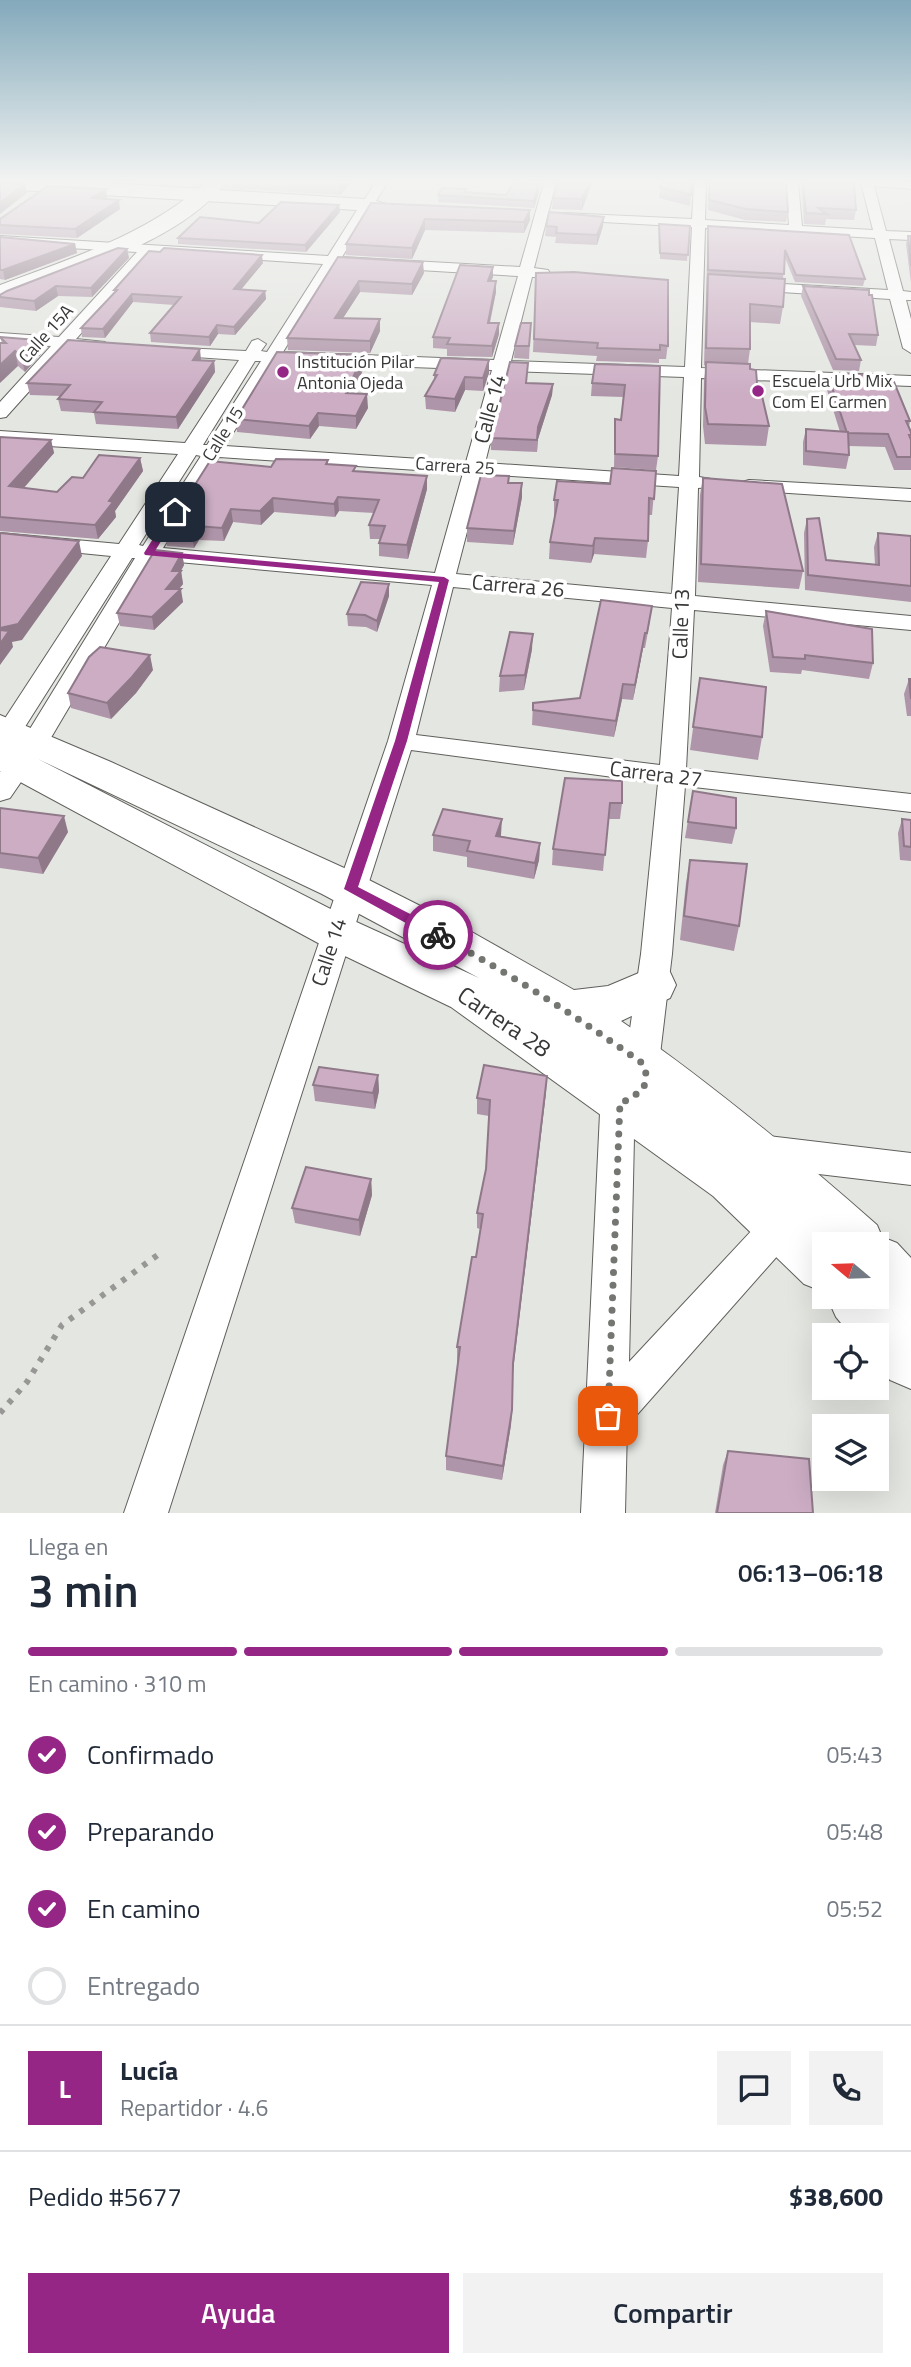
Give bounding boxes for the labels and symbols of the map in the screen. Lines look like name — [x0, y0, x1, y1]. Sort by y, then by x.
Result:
street label: Calle 15A — [12, 298, 80, 369]
place label: Institución Pilar Antonia Ojeda — [297, 348, 415, 396]
marker: Institución Pilar Antonia Ojeda — [275, 364, 291, 380]
place label: Escuela Urb Mix Com El Carmen — [772, 367, 892, 415]
street label: Calle 14 — [464, 371, 514, 447]
marker: Escuela Urb Mix Com El Carmen — [750, 383, 766, 399]
street label: Calle 15 — [195, 401, 250, 466]
street label: Carrera 25 — [414, 449, 496, 482]
pin — [145, 482, 205, 542]
street label: Carrera 26 — [470, 565, 566, 605]
street label: Calle 13 — [663, 588, 697, 660]
street label: Carrera 27 — [608, 751, 704, 795]
courier — [403, 900, 473, 970]
street label: Calle 14 — [302, 913, 354, 990]
street label: Carrera 28 — [451, 977, 559, 1066]
north arrow — [812, 1232, 889, 1309]
pin — [578, 1386, 638, 1446]

